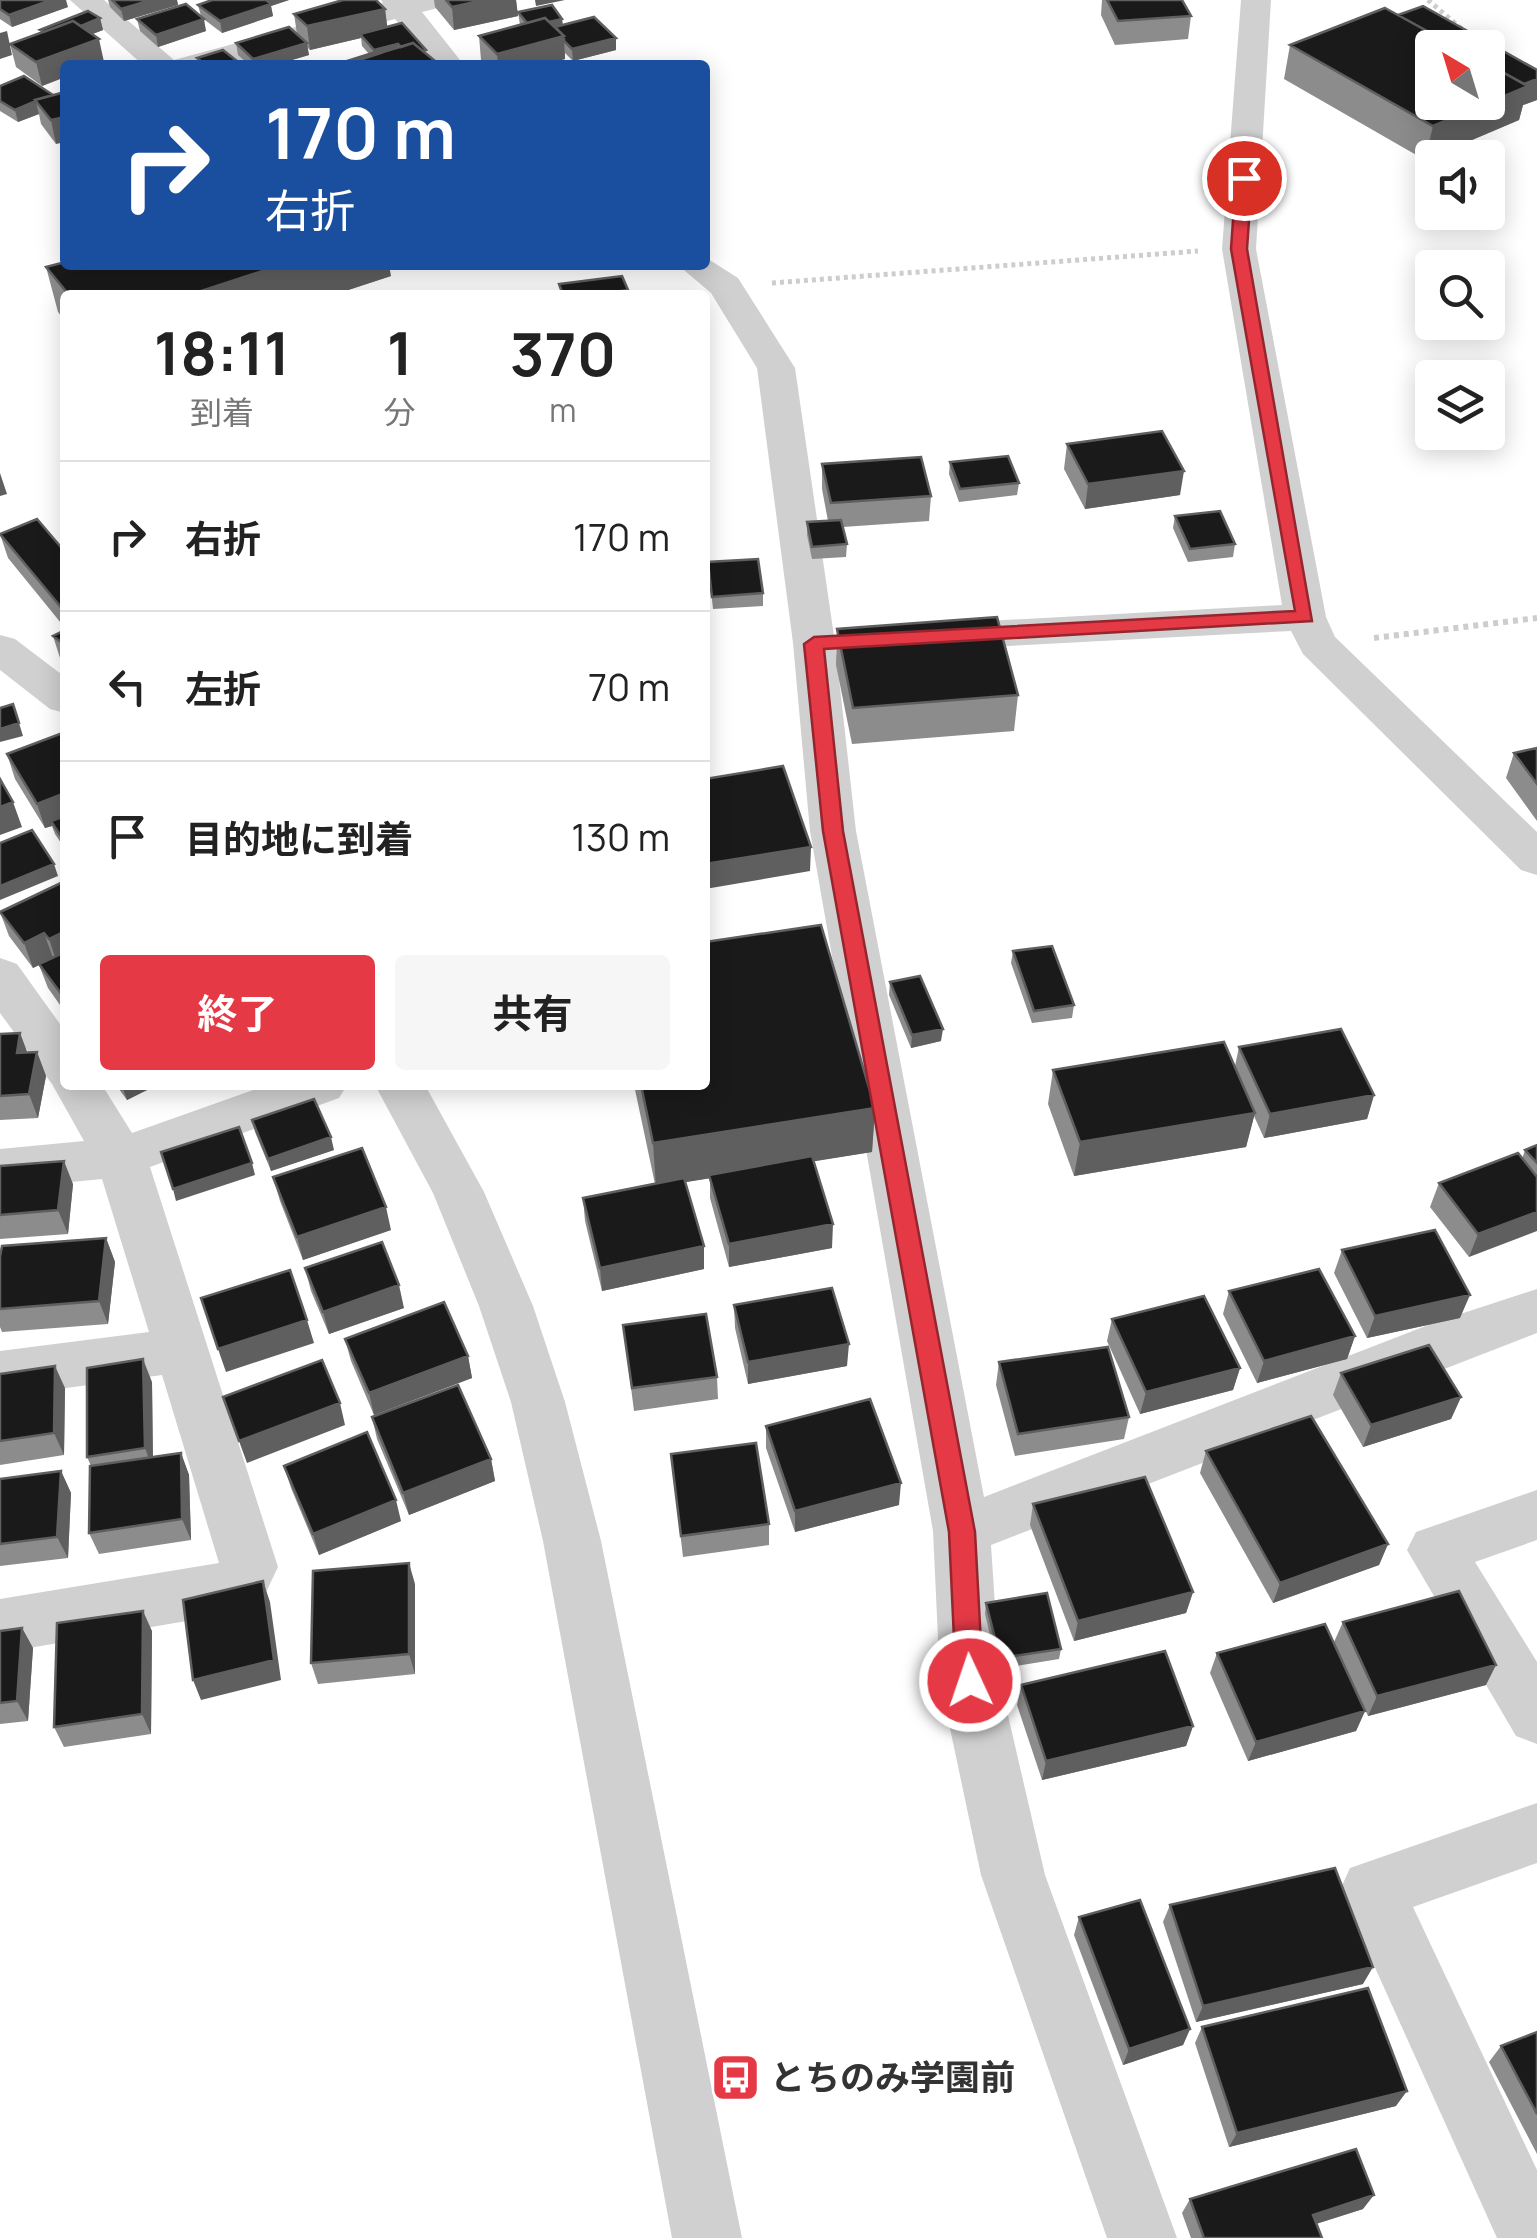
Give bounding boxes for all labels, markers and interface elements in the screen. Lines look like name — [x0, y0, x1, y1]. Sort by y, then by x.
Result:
north arrow — [1415, 30, 1505, 120]
map controls — [1415, 30, 1505, 450]
text: 170 m — [265, 84, 456, 180]
icon: right — [100, 100, 230, 230]
pin — [1202, 136, 1287, 221]
button: sound — [1415, 140, 1505, 230]
icon: arrive — [1217, 151, 1272, 206]
text: 右折 — [265, 179, 355, 241]
button: search — [1415, 250, 1505, 340]
text: 18:11 — [154, 311, 290, 393]
text: 1 — [387, 311, 413, 393]
text: 370 — [510, 312, 616, 394]
button: layers — [1415, 360, 1505, 450]
text: m — [549, 388, 577, 432]
text: 到着 — [190, 390, 254, 434]
text: 分 — [384, 390, 416, 434]
icon: right — [100, 509, 155, 564]
text: 170 m — [573, 510, 670, 562]
text: 右折 — [185, 512, 261, 564]
icon: left — [100, 659, 155, 714]
text: 70 m — [588, 660, 670, 712]
text: 左折 — [185, 662, 261, 714]
icon: arrive — [100, 809, 155, 864]
text: 130 m — [571, 810, 670, 862]
text: 目的地に到着 — [185, 812, 413, 864]
button: 終了 — [100, 955, 375, 1070]
button: 共有 — [395, 955, 670, 1070]
position arrow — [918, 1629, 1022, 1733]
bus stop icon: とちのみ学園前 — [709, 2052, 761, 2104]
place label: とちのみ学園前 — [770, 2053, 1015, 2101]

